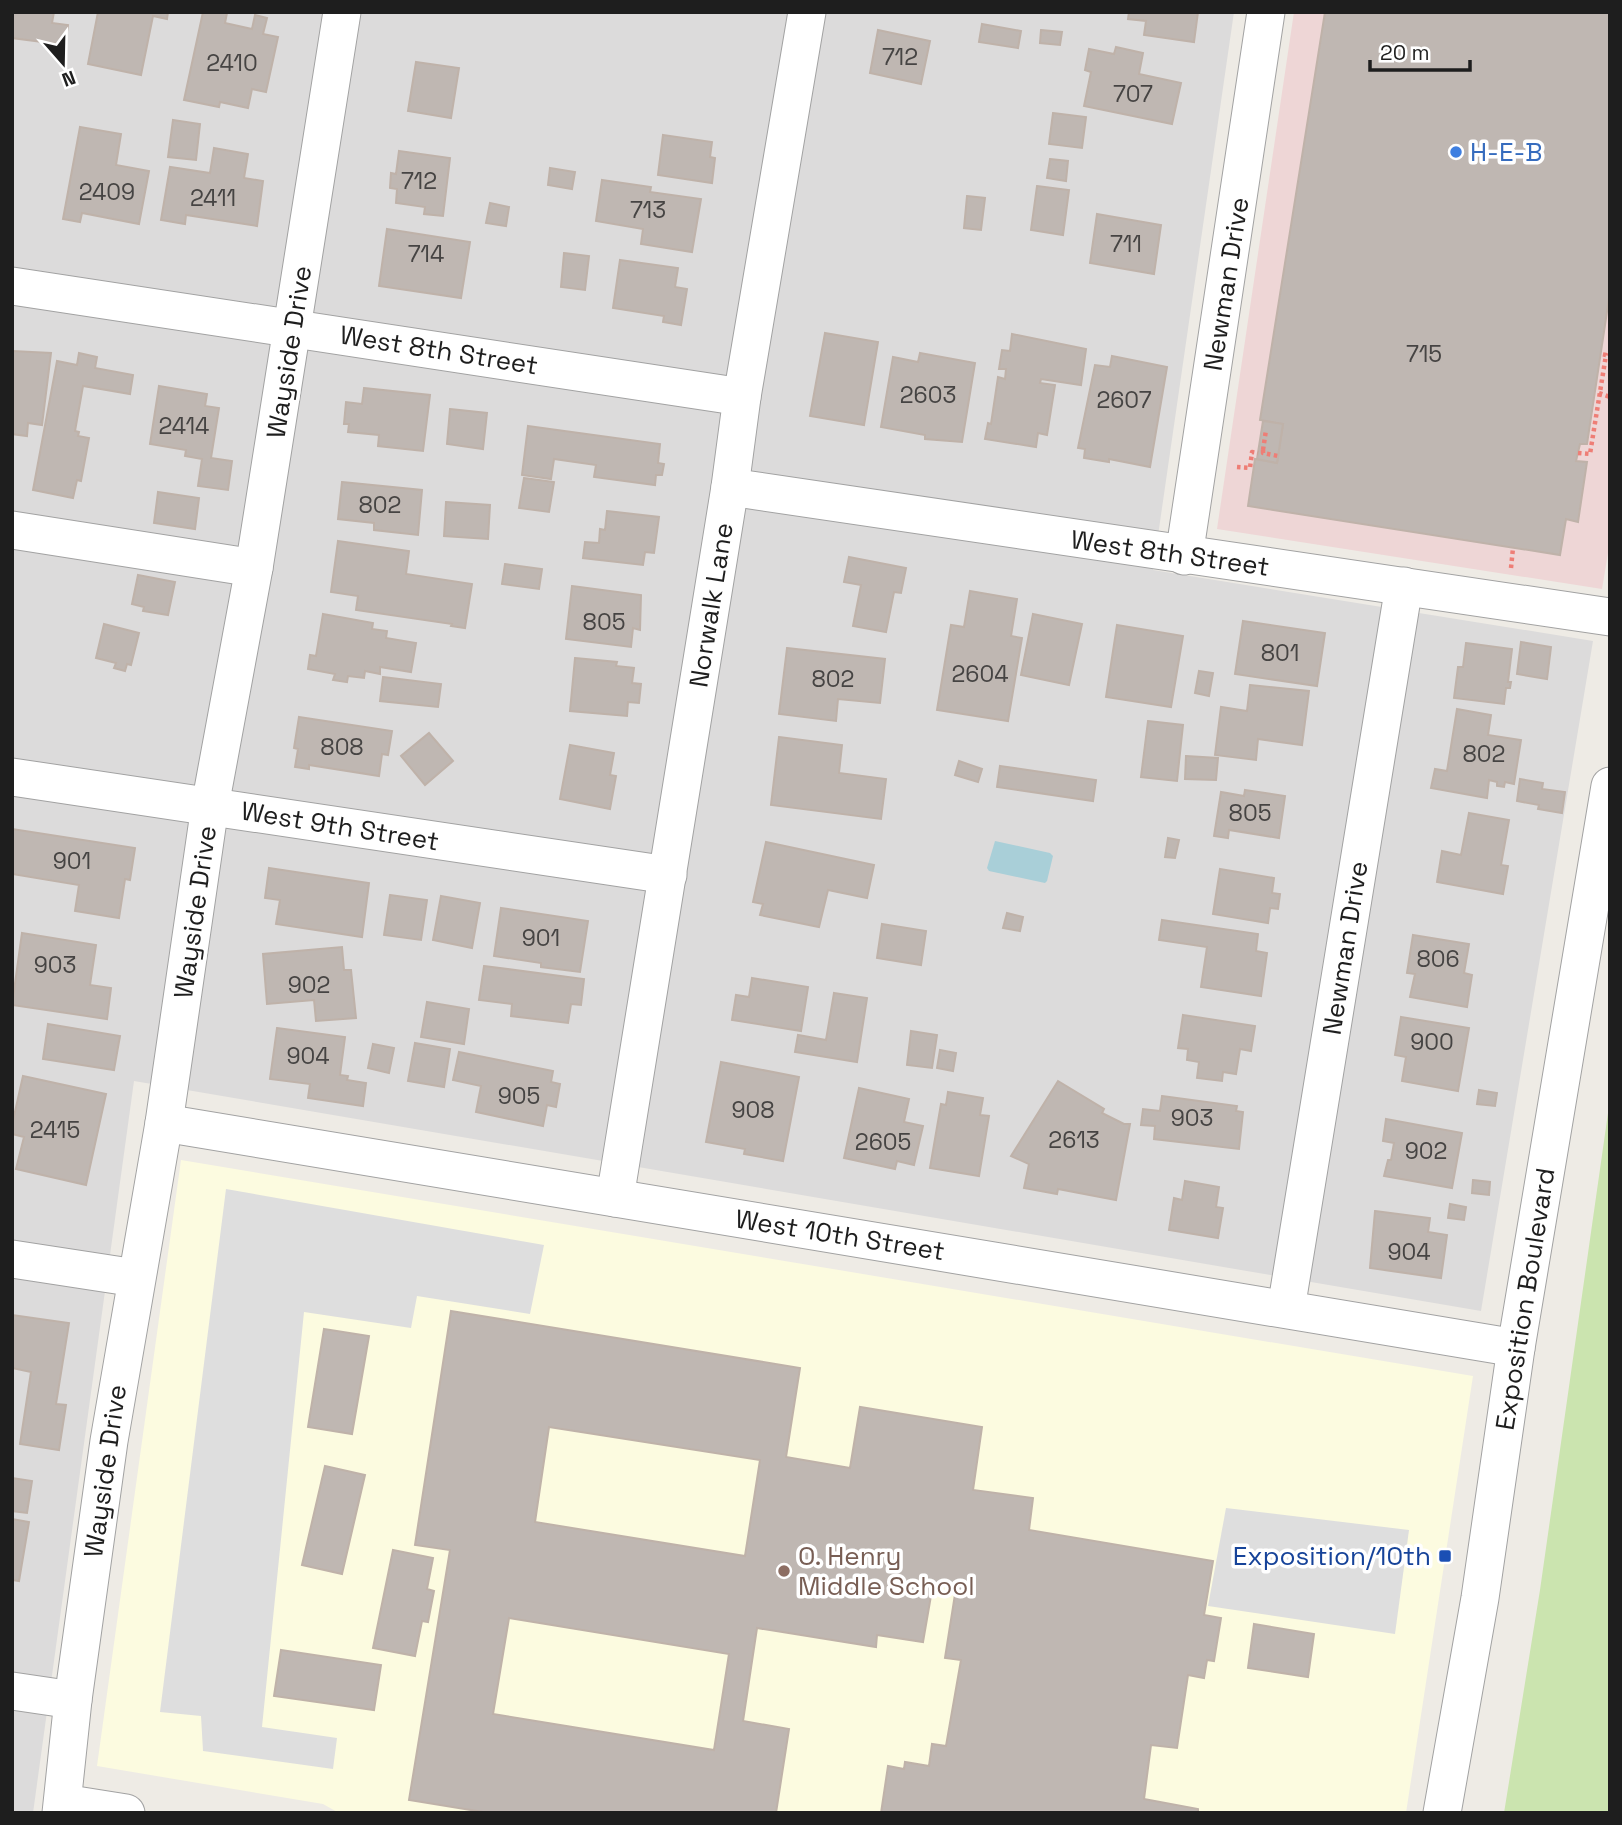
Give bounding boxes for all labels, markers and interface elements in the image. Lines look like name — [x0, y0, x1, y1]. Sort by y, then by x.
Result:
north arrow — [28, 28, 98, 98]
scale bar — [1370, 28, 1470, 72]
text: 20 m — [1380, 39, 1430, 66]
house number: 712 — [882, 42, 918, 72]
house number: 2410 — [206, 48, 258, 78]
text: N — [58, 65, 79, 92]
house number: 707 — [1113, 79, 1153, 109]
place label: H-E-B — [1470, 135, 1542, 169]
marker: H-E-B — [1448, 144, 1464, 160]
house number: 712 — [401, 166, 437, 196]
house number: 2409 — [79, 177, 135, 207]
house number: 2411 — [190, 183, 236, 213]
house number: 713 — [630, 195, 666, 225]
street label: Newman Drive — [1195, 195, 1257, 373]
house number: 711 — [1110, 229, 1142, 259]
house number: 714 — [408, 239, 444, 269]
street label: Wayside Drive — [259, 263, 319, 441]
street label: West 8th Street — [338, 318, 540, 382]
house number: 715 — [1406, 339, 1442, 369]
house number: 2603 — [900, 380, 956, 410]
house number: 2607 — [1096, 385, 1152, 415]
house number: 2414 — [159, 411, 210, 441]
house number: 802 — [359, 490, 401, 520]
street label: Norwalk Lane — [681, 520, 741, 690]
street label: West 8th Street — [1069, 522, 1271, 584]
house number: 805 — [583, 607, 625, 637]
house number: 801 — [1261, 638, 1299, 668]
house number: 2604 — [951, 659, 1009, 689]
house number: 802 — [812, 664, 854, 694]
house number: 808 — [320, 732, 364, 762]
house number: 802 — [1463, 739, 1505, 769]
street label: West 9th Street — [239, 794, 441, 858]
house number: 805 — [1229, 798, 1271, 828]
street label: Wayside Drive — [166, 823, 224, 1001]
house number: 901 — [53, 846, 91, 876]
street label: Newman Drive — [1314, 859, 1376, 1037]
house number: 901 — [522, 923, 560, 953]
house number: 806 — [1416, 944, 1460, 974]
house number: 903 — [34, 950, 76, 980]
house number: 902 — [288, 970, 330, 1000]
house number: 900 — [1410, 1027, 1454, 1057]
house number: 904 — [286, 1041, 330, 1071]
house number: 905 — [498, 1081, 540, 1111]
house number: 908 — [731, 1095, 775, 1125]
house number: 903 — [1171, 1103, 1213, 1133]
house number: 2415 — [30, 1115, 80, 1145]
house number: 2613 — [1048, 1125, 1100, 1155]
house number: 2605 — [855, 1127, 911, 1157]
house number: 902 — [1405, 1136, 1447, 1166]
street label: Exposition Boulevard — [1487, 1165, 1563, 1433]
street label: West 10th Street — [733, 1202, 947, 1268]
house number: 904 — [1387, 1237, 1431, 1267]
street label: Wayside Drive — [76, 1382, 134, 1560]
place label: O. Henry Middle School — [798, 1539, 975, 1603]
place label: Exposition/10th — [1233, 1539, 1431, 1573]
marker: Exposition/10th — [1437, 1548, 1453, 1564]
marker: O. Henry Middle School — [776, 1563, 792, 1579]

